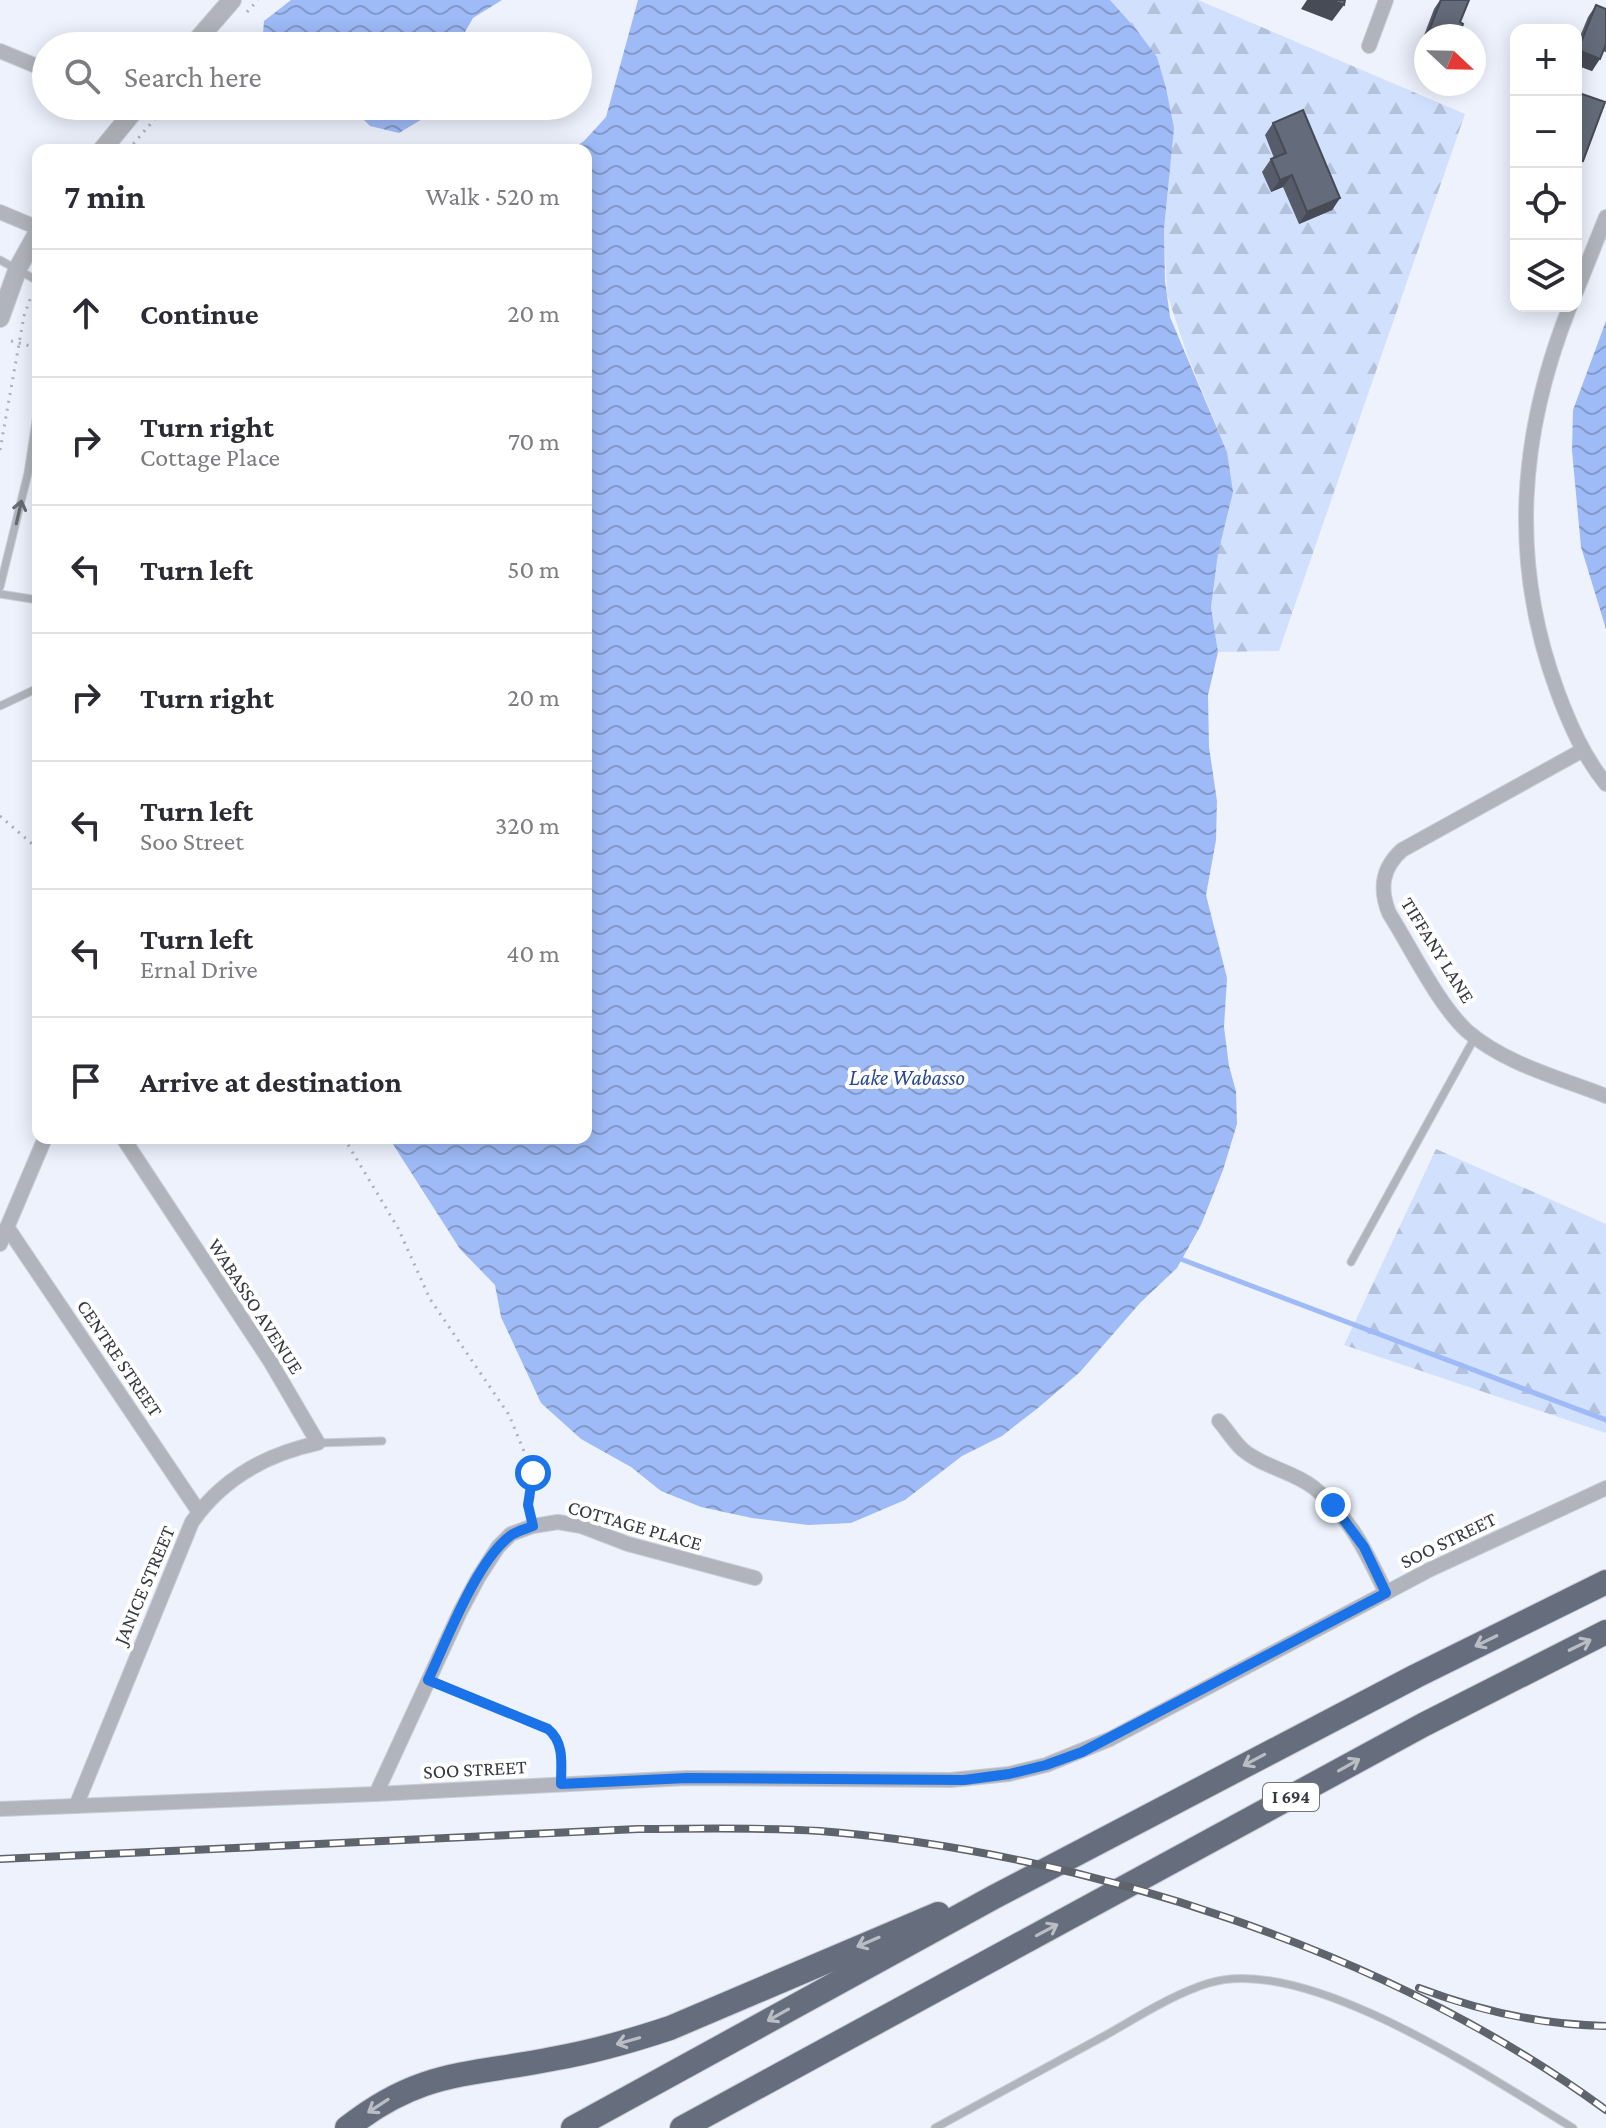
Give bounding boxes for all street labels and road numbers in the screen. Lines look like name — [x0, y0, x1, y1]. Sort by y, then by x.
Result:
street label: TIFFANY LANE — [1397, 893, 1479, 1007]
street label: WABASSO AVENUE — [204, 1234, 308, 1378]
street label: CENTRE STREET — [73, 1295, 167, 1421]
street label: COTTAGE PLACE — [565, 1495, 705, 1555]
street label: SOO STREET — [1397, 1507, 1500, 1573]
street label: JANICE STREET — [108, 1522, 180, 1650]
street label: SOO STREET — [423, 1755, 527, 1783]
road number: I 694 — [1263, 1783, 1319, 1811]

